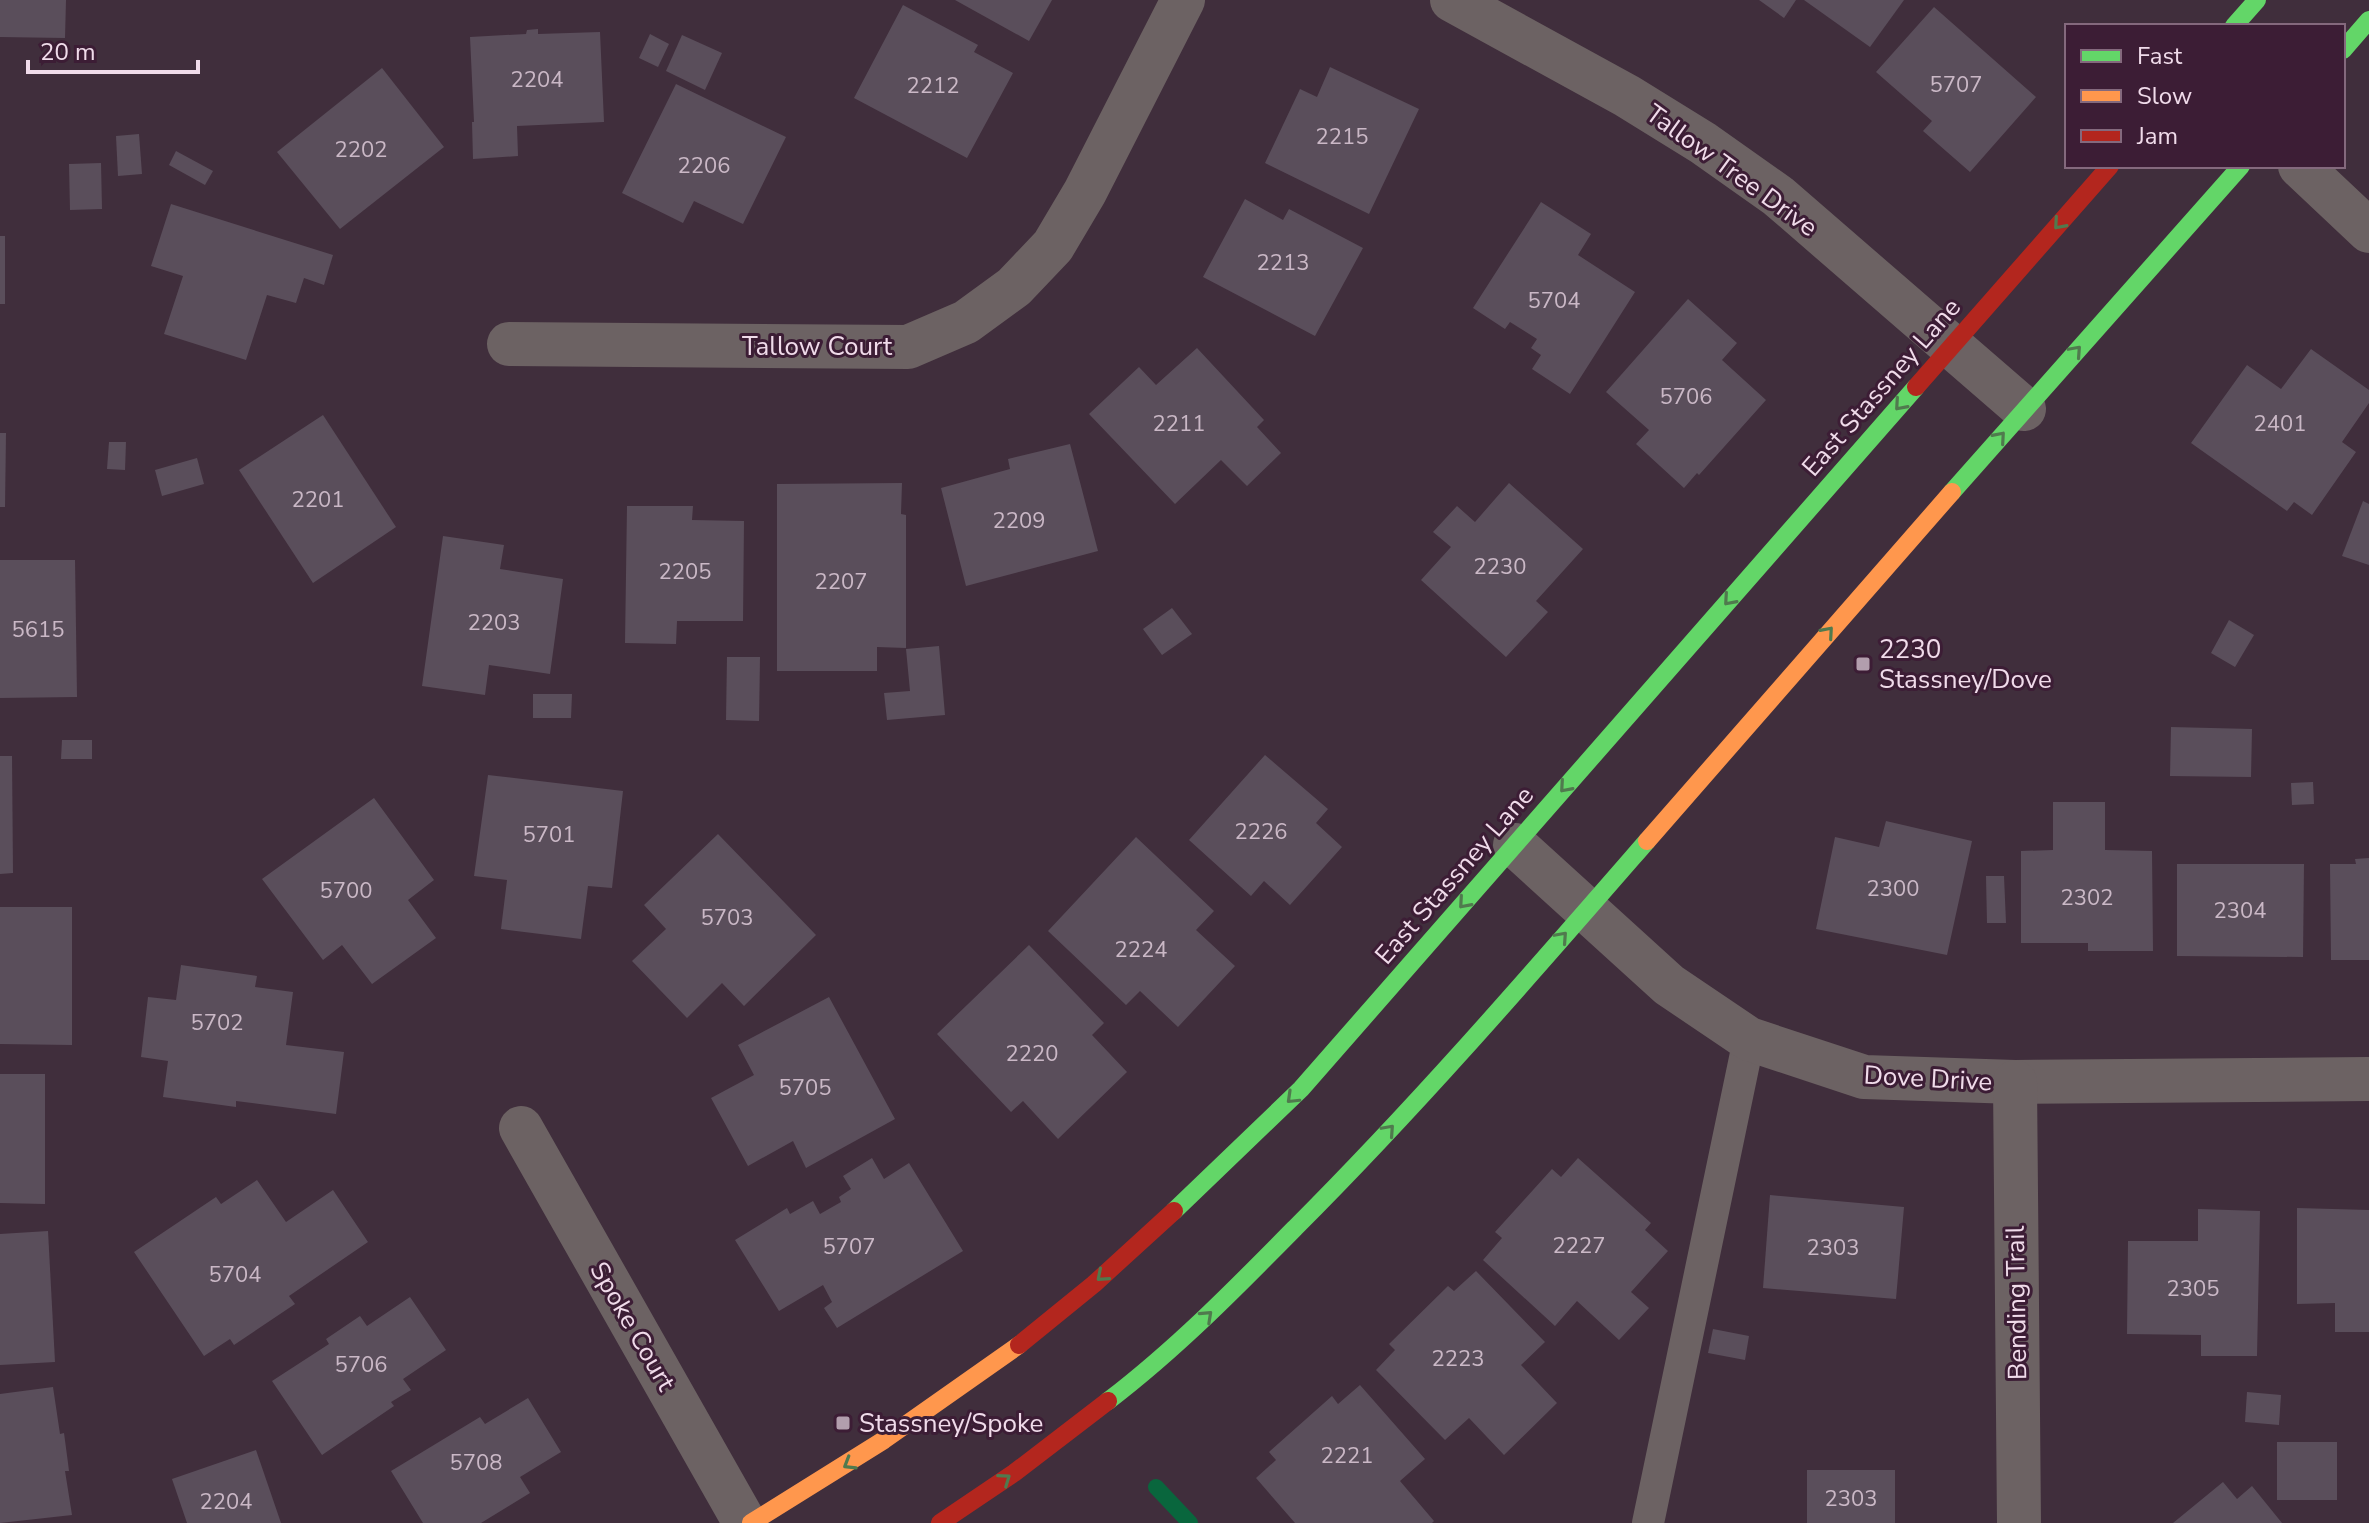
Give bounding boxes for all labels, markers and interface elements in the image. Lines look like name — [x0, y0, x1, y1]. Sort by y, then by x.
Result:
scale bar — [28, 24, 198, 74]
legend — [2065, 24, 2345, 168]
text: 20 m — [40, 36, 96, 68]
text: Fast — [2137, 40, 2183, 72]
house number: 2204 — [511, 65, 563, 95]
house number: 5707 — [1930, 70, 1982, 100]
house number: 2212 — [907, 71, 959, 101]
text: Slow — [2137, 80, 2192, 112]
street label: Tallow Tree Drive — [1639, 96, 1825, 245]
text: Jam — [2136, 120, 2178, 152]
house number: 2215 — [1316, 122, 1368, 152]
house number: 2202 — [335, 135, 387, 165]
house number: 2206 — [678, 151, 730, 181]
one-way arrow — [2054, 215, 2069, 230]
house number: 2213 — [1257, 248, 1309, 278]
house number: 5704 — [1528, 286, 1580, 316]
street label: East Stassney Lane — [1794, 291, 1969, 484]
street label: Tallow Court — [742, 329, 893, 364]
one-way arrow — [2066, 345, 2081, 360]
house number: 5706 — [1660, 382, 1712, 412]
one-way arrow — [1896, 395, 1910, 410]
house number: 2211 — [1153, 409, 1205, 439]
house number: 2401 — [2254, 409, 2306, 439]
one-way arrow — [1990, 431, 2005, 446]
house number: 2201 — [292, 485, 344, 515]
house number: 2209 — [993, 506, 1045, 536]
house number: 2230 — [1474, 552, 1526, 582]
house number: 2205 — [659, 557, 711, 587]
house number: 2207 — [815, 567, 867, 597]
one-way arrow — [1724, 591, 1739, 606]
house number: 2203 — [468, 608, 520, 638]
house number: 5615 — [12, 615, 64, 645]
one-way arrow — [1819, 627, 1833, 641]
place label: 2230 Stassney/Dove — [1879, 632, 2052, 697]
marker: 2230 Stassney/Dove — [1854, 655, 1872, 673]
one-way arrow — [1560, 778, 1575, 793]
street label: East Stassney Lane — [1367, 779, 1542, 972]
house number: 2226 — [1235, 817, 1287, 847]
house number: 5701 — [523, 820, 575, 850]
house number: 2300 — [1867, 874, 1919, 904]
house number: 5700 — [320, 876, 372, 906]
house number: 2302 — [2061, 883, 2113, 913]
one-way arrow — [1459, 894, 1474, 909]
house number: 2304 — [2214, 896, 2266, 926]
house number: 5703 — [701, 903, 753, 933]
one-way arrow — [1553, 931, 1567, 946]
house number: 2224 — [1115, 935, 1167, 965]
house number: 5702 — [191, 1008, 243, 1038]
house number: 2220 — [1006, 1039, 1058, 1069]
street label: Dove Drive — [1863, 1058, 1993, 1099]
house number: 5705 — [779, 1073, 831, 1103]
one-way arrow — [1287, 1089, 1301, 1103]
one-way arrow — [1379, 1125, 1394, 1140]
street label: Bending Trail — [1998, 1225, 2035, 1380]
house number: 2227 — [1553, 1231, 1605, 1261]
house number: 5707 — [823, 1232, 875, 1262]
house number: 2303 — [1807, 1233, 1859, 1263]
street label: Spoke Court — [582, 1255, 684, 1398]
house number: 5704 — [209, 1260, 261, 1290]
one-way arrow — [1097, 1266, 1112, 1281]
house number: 2305 — [2167, 1274, 2219, 1304]
one-way arrow — [1198, 1312, 1213, 1326]
house number: 2223 — [1432, 1344, 1484, 1374]
house number: 5706 — [335, 1350, 387, 1380]
place label: Stassney/Spoke — [859, 1406, 1043, 1441]
marker: Stassney/Spoke — [834, 1414, 852, 1432]
house number: 2221 — [1321, 1441, 1373, 1471]
house number: 5708 — [450, 1448, 502, 1478]
one-way arrow — [843, 1454, 858, 1470]
one-way arrow — [996, 1474, 1010, 1489]
house number: 2303 — [1825, 1484, 1877, 1514]
house number: 2204 — [200, 1487, 252, 1517]

